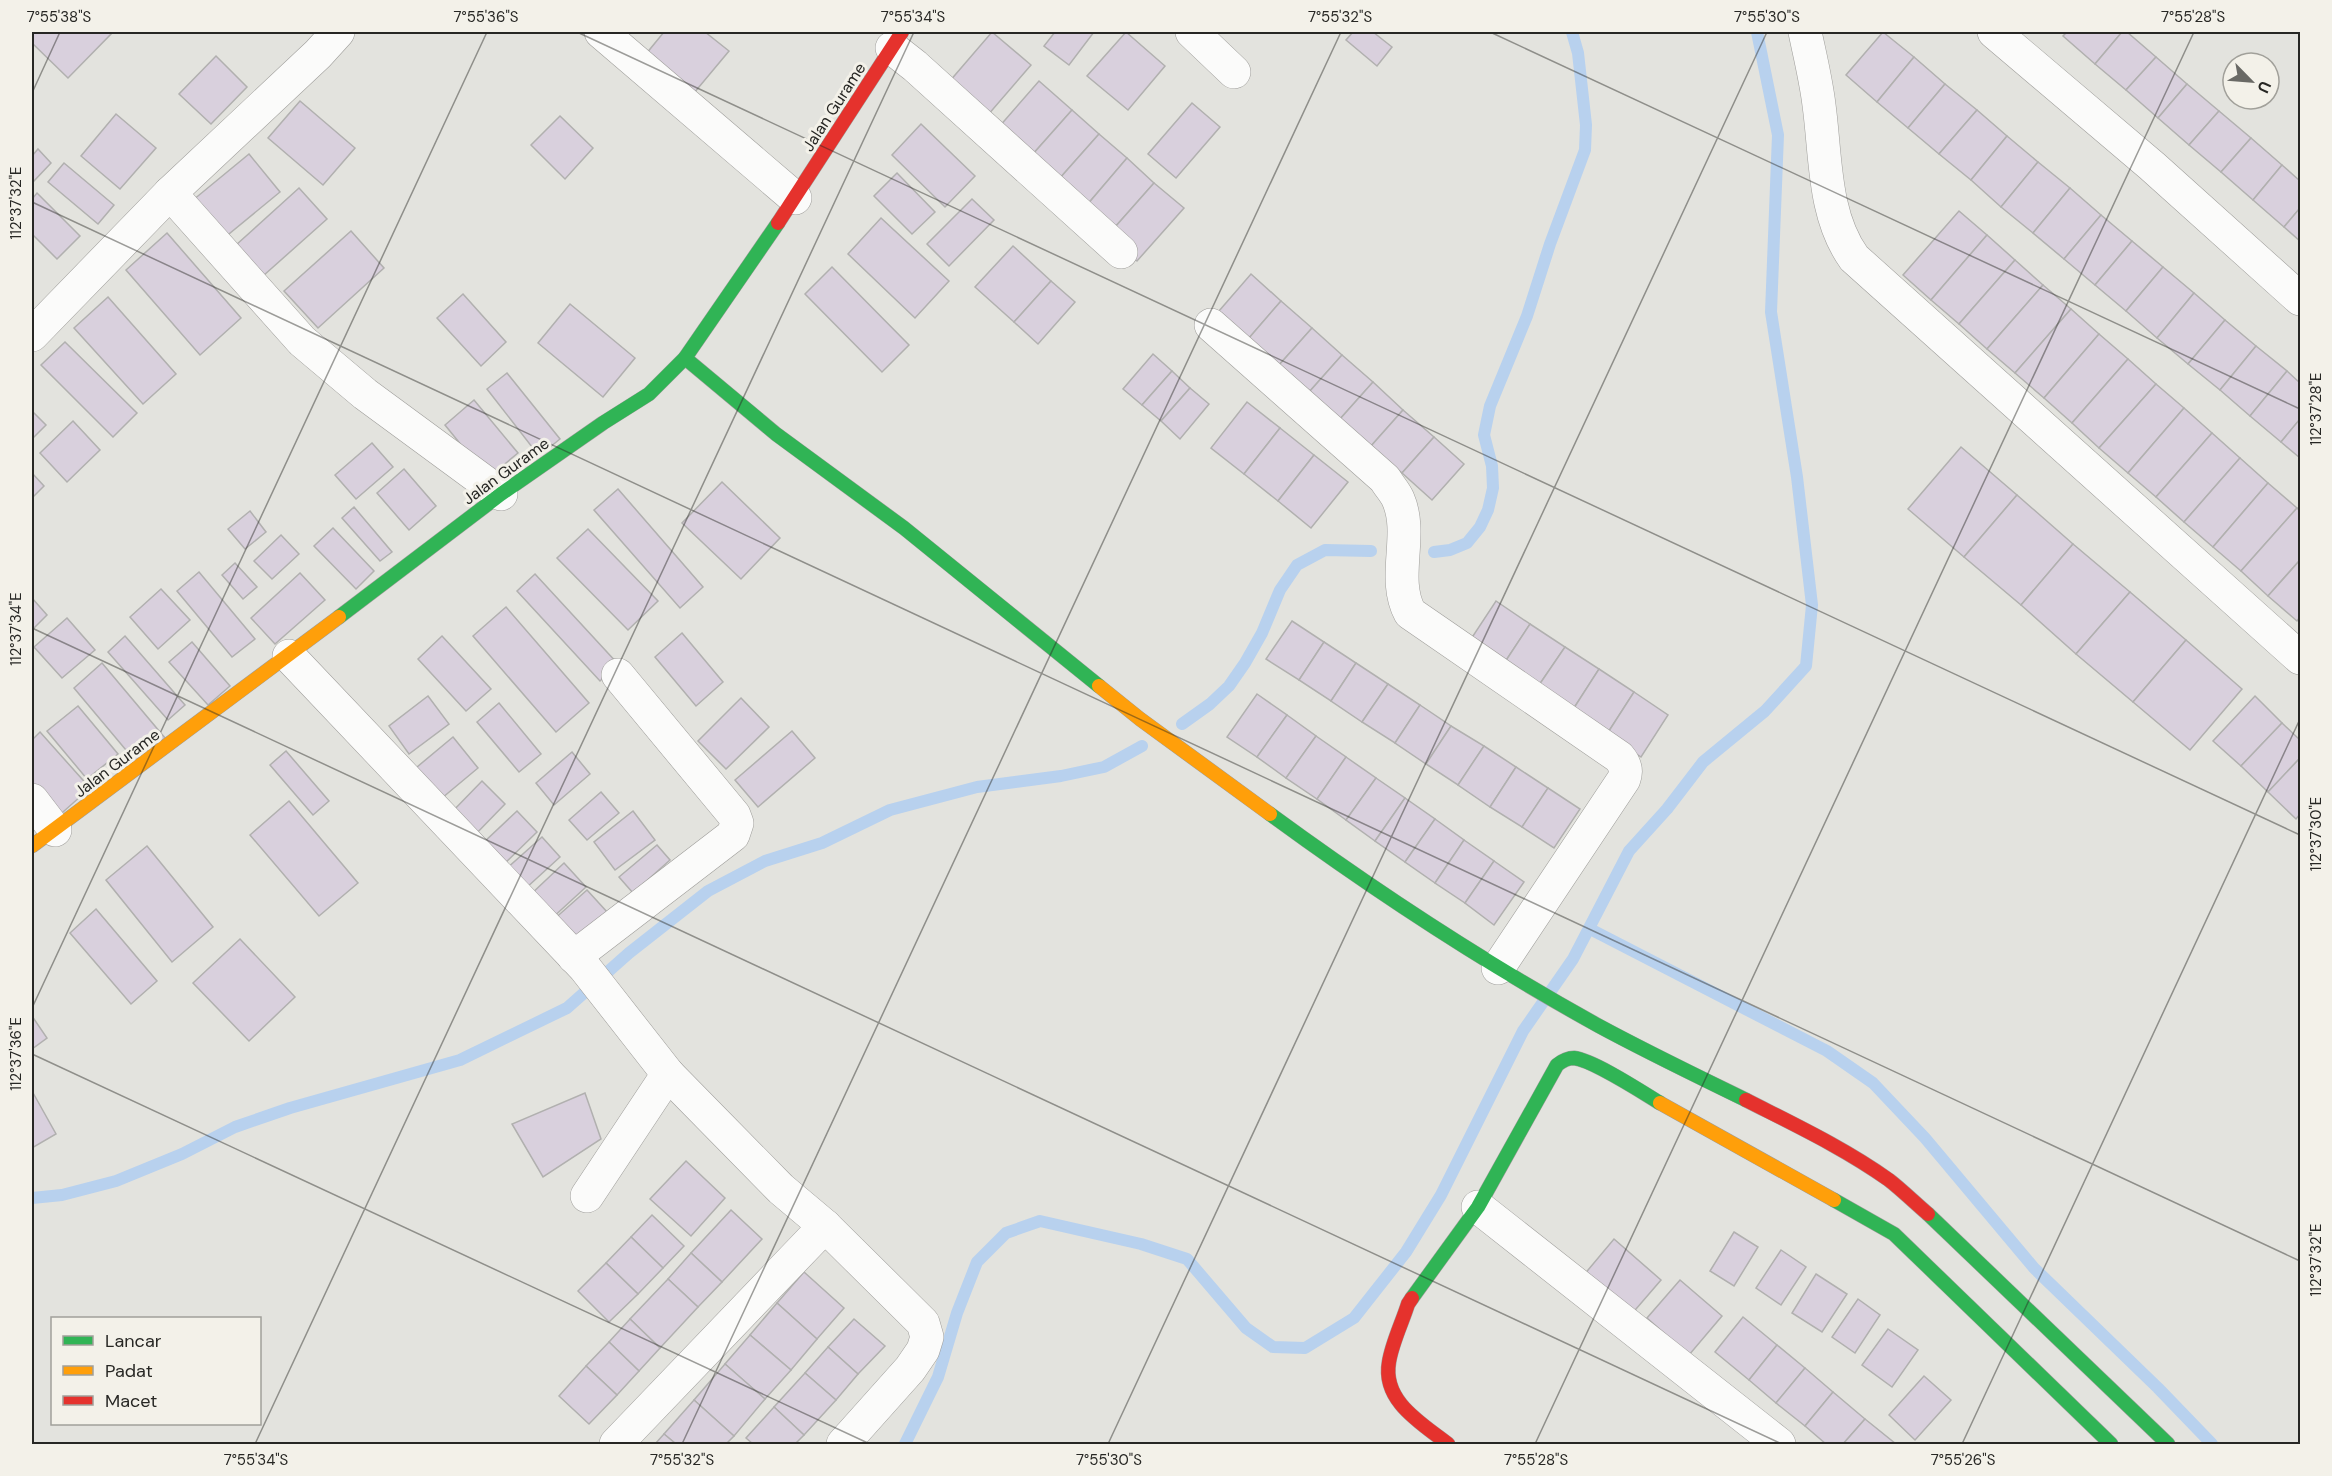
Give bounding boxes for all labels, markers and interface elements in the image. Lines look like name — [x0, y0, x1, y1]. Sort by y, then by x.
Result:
text: 7°55'38"S — [27, 7, 92, 27]
text: 7°55'36"S — [454, 7, 519, 27]
text: 7°55'34"S — [881, 7, 946, 27]
text: 7°55'32"S — [1308, 7, 1372, 27]
text: 7°55'30"S — [1734, 7, 1800, 27]
text: 7°55'28"S — [2161, 7, 2225, 27]
north arrow — [2221, 51, 2281, 111]
street label: Jalan Gurame — [797, 59, 871, 155]
text: U — [2252, 78, 2276, 97]
text: 112°37'32"E — [6, 167, 26, 239]
text: 112°37'28"E — [2306, 373, 2326, 445]
street label: Jalan Gurame — [459, 433, 553, 509]
text: 112°37'34"E — [6, 592, 26, 666]
street label: Jalan Gurame — [70, 724, 164, 802]
text: 112°37'30"E — [2306, 797, 2326, 871]
text: 112°37'36"E — [6, 1017, 26, 1091]
text: 112°37'32"E — [2306, 1224, 2326, 1296]
legend — [51, 1317, 261, 1425]
text: Lancar — [105, 1329, 162, 1353]
text: Padat — [105, 1359, 153, 1383]
text: Macet — [105, 1389, 157, 1413]
text: 7°55'34"S — [224, 1450, 289, 1470]
text: 7°55'32"S — [650, 1450, 714, 1470]
text: 7°55'30"S — [1076, 1450, 1142, 1470]
text: 7°55'28"S — [1504, 1450, 1568, 1470]
text: 7°55'26"S — [1931, 1450, 1996, 1470]

